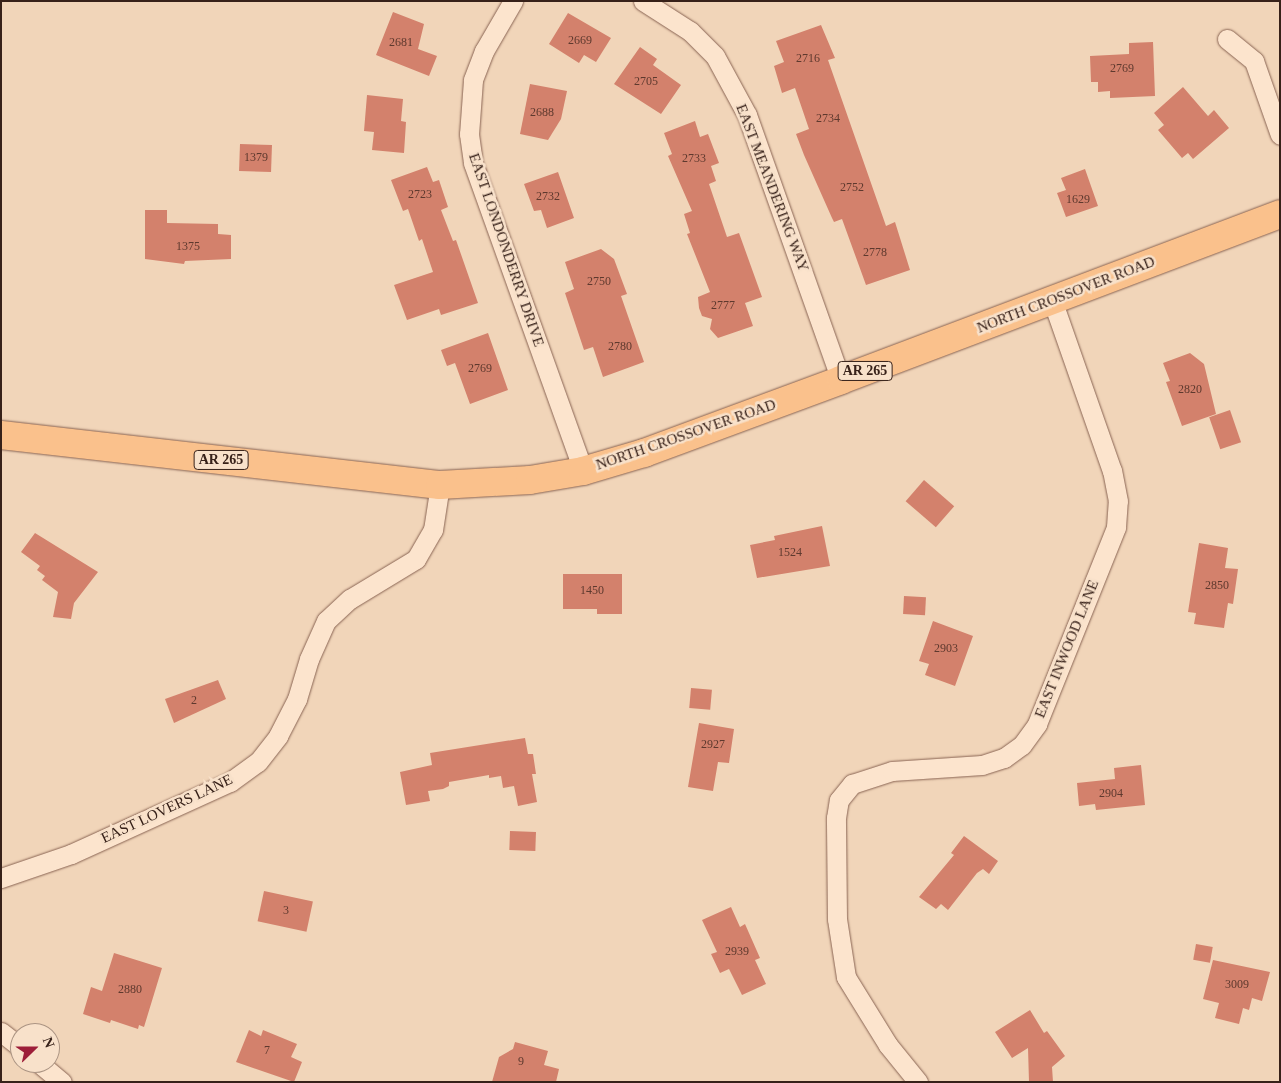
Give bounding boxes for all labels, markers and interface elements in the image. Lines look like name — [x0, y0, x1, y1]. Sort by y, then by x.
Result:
house number: 2669 — [568, 34, 592, 48]
house number: 2681 — [389, 36, 413, 50]
house number: 2716 — [796, 52, 820, 66]
house number: 2769 — [1110, 62, 1134, 76]
house number: 2705 — [634, 75, 658, 89]
street label: EAST MEANDERING WAY — [732, 101, 812, 275]
house number: 2688 — [530, 106, 554, 120]
house number: 2734 — [816, 112, 840, 126]
house number: 1379 — [244, 151, 268, 165]
street label: EAST LONDONDERRY DRIVE — [464, 151, 548, 349]
house number: 2733 — [682, 152, 706, 166]
house number: 2752 — [840, 181, 864, 195]
house number: 2723 — [408, 188, 432, 202]
house number: 2732 — [536, 190, 560, 204]
house number: 1629 — [1066, 193, 1090, 207]
house number: 1375 — [176, 240, 200, 254]
house number: 2778 — [863, 246, 887, 260]
street label: NORTH CROSSOVER ROAD — [974, 253, 1158, 337]
house number: 2750 — [587, 275, 611, 289]
house number: 2777 — [711, 299, 735, 313]
house number: 2780 — [608, 340, 632, 354]
road number: AR 265 — [838, 360, 892, 382]
house number: 2769 — [468, 362, 492, 376]
house number: 2820 — [1178, 383, 1202, 397]
street label: NORTH CROSSOVER ROAD — [594, 396, 778, 474]
road number: AR 265 — [194, 448, 248, 472]
house number: 1524 — [778, 546, 802, 560]
street label: EAST INWOOD LANE — [1031, 577, 1103, 721]
house number: 2850 — [1205, 579, 1229, 593]
house number: 1450 — [580, 584, 604, 598]
house number: 2903 — [934, 642, 958, 656]
house number: 2 — [191, 694, 197, 708]
house number: 2927 — [701, 738, 725, 752]
street label: EAST LOVERS LANE — [98, 771, 236, 847]
house number: 2904 — [1099, 787, 1123, 801]
house number: 3 — [283, 904, 289, 918]
house number: 2939 — [725, 945, 749, 959]
house number: 3009 — [1225, 978, 1249, 992]
house number: 2880 — [118, 983, 142, 997]
north arrow — [10, 1023, 60, 1073]
text: N — [40, 1035, 57, 1050]
house number: 7 — [264, 1044, 270, 1058]
house number: 9 — [518, 1055, 524, 1069]

